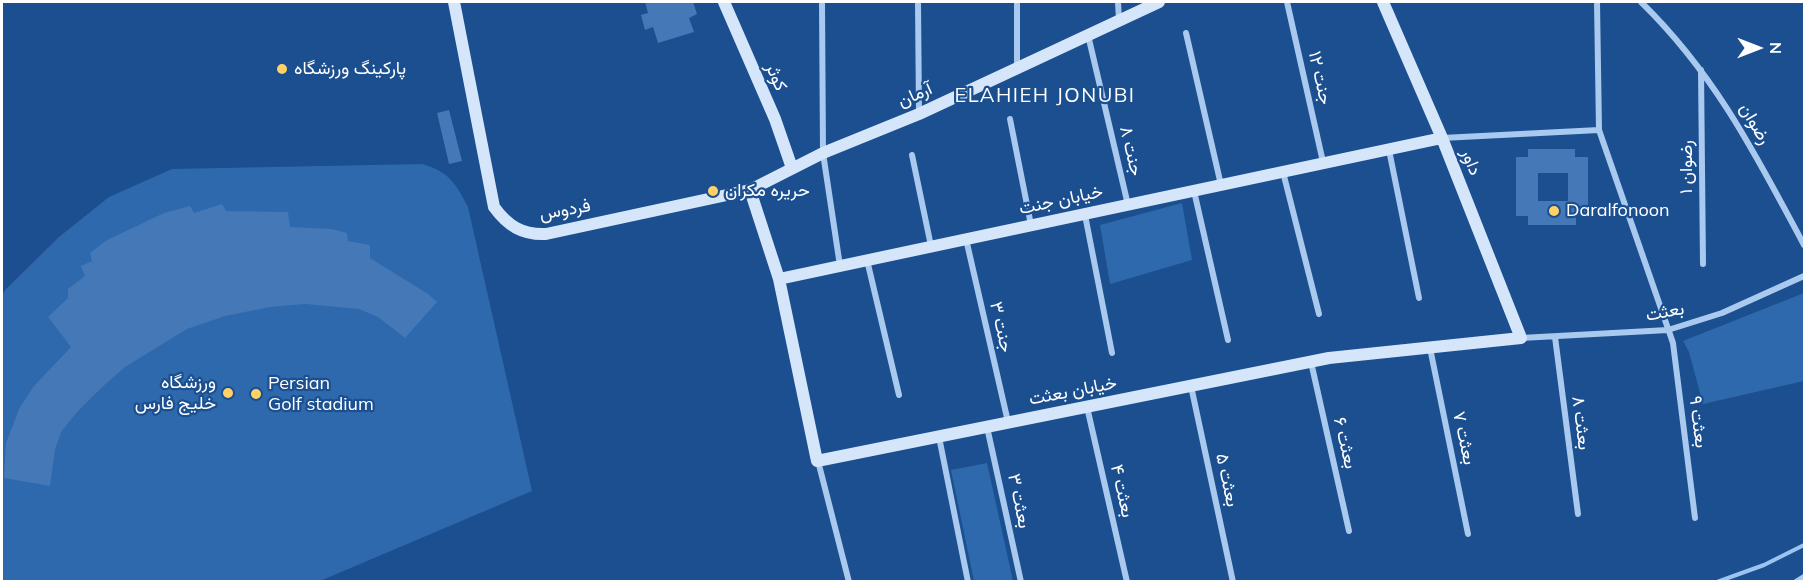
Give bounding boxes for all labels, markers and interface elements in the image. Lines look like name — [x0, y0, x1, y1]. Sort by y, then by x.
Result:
north arrow — [1728, 18, 1788, 78]
text: N — [1766, 42, 1786, 54]
street label: جنت ۱۲ — [1303, 49, 1337, 107]
place label: پارکینگ ورزشگاه — [294, 58, 406, 80]
street label: کوثر — [760, 60, 792, 94]
marker: پارکینگ ورزشگاه — [275, 62, 289, 76]
street label: آرمان — [894, 78, 936, 112]
district label: ELAHIEH JONUBI — [954, 84, 1136, 108]
street label: رضوان — [1735, 99, 1775, 149]
street label: جنت ۸ — [1115, 124, 1147, 178]
street label: رضوان ۱ — [1676, 140, 1698, 194]
street label: داور — [1456, 145, 1486, 179]
place label: حریره مکران — [725, 180, 810, 202]
street label: خیابان جنت — [1017, 181, 1105, 219]
marker: حریره مکران — [706, 184, 720, 198]
street label: فردوس — [538, 195, 592, 225]
place label: Daralfonoon — [1566, 200, 1670, 222]
marker: Daralfonoon — [1547, 204, 1561, 218]
street label: بعثت — [1644, 298, 1686, 326]
street label: جنت ۳ — [985, 300, 1017, 354]
place label: ورزشگاه خلیج فارس — [135, 372, 216, 415]
street label: خیابان بعثت — [1027, 372, 1119, 410]
place label: Persian Golf stadium — [268, 373, 374, 416]
marker: ورزشگاه خلیج فارس — [221, 386, 235, 400]
marker: Persian Golf stadium — [249, 387, 263, 401]
street label: بعثت ۸ — [1567, 395, 1595, 451]
street label: بعثت ۹ — [1684, 395, 1712, 449]
street label: بعثت ۷ — [1448, 409, 1480, 467]
street label: بعثت ۶ — [1329, 415, 1361, 471]
street label: بعثت ۵ — [1211, 451, 1243, 509]
street label: بعثت ۴ — [1105, 462, 1139, 520]
street label: بعثت ۳ — [1003, 472, 1035, 530]

